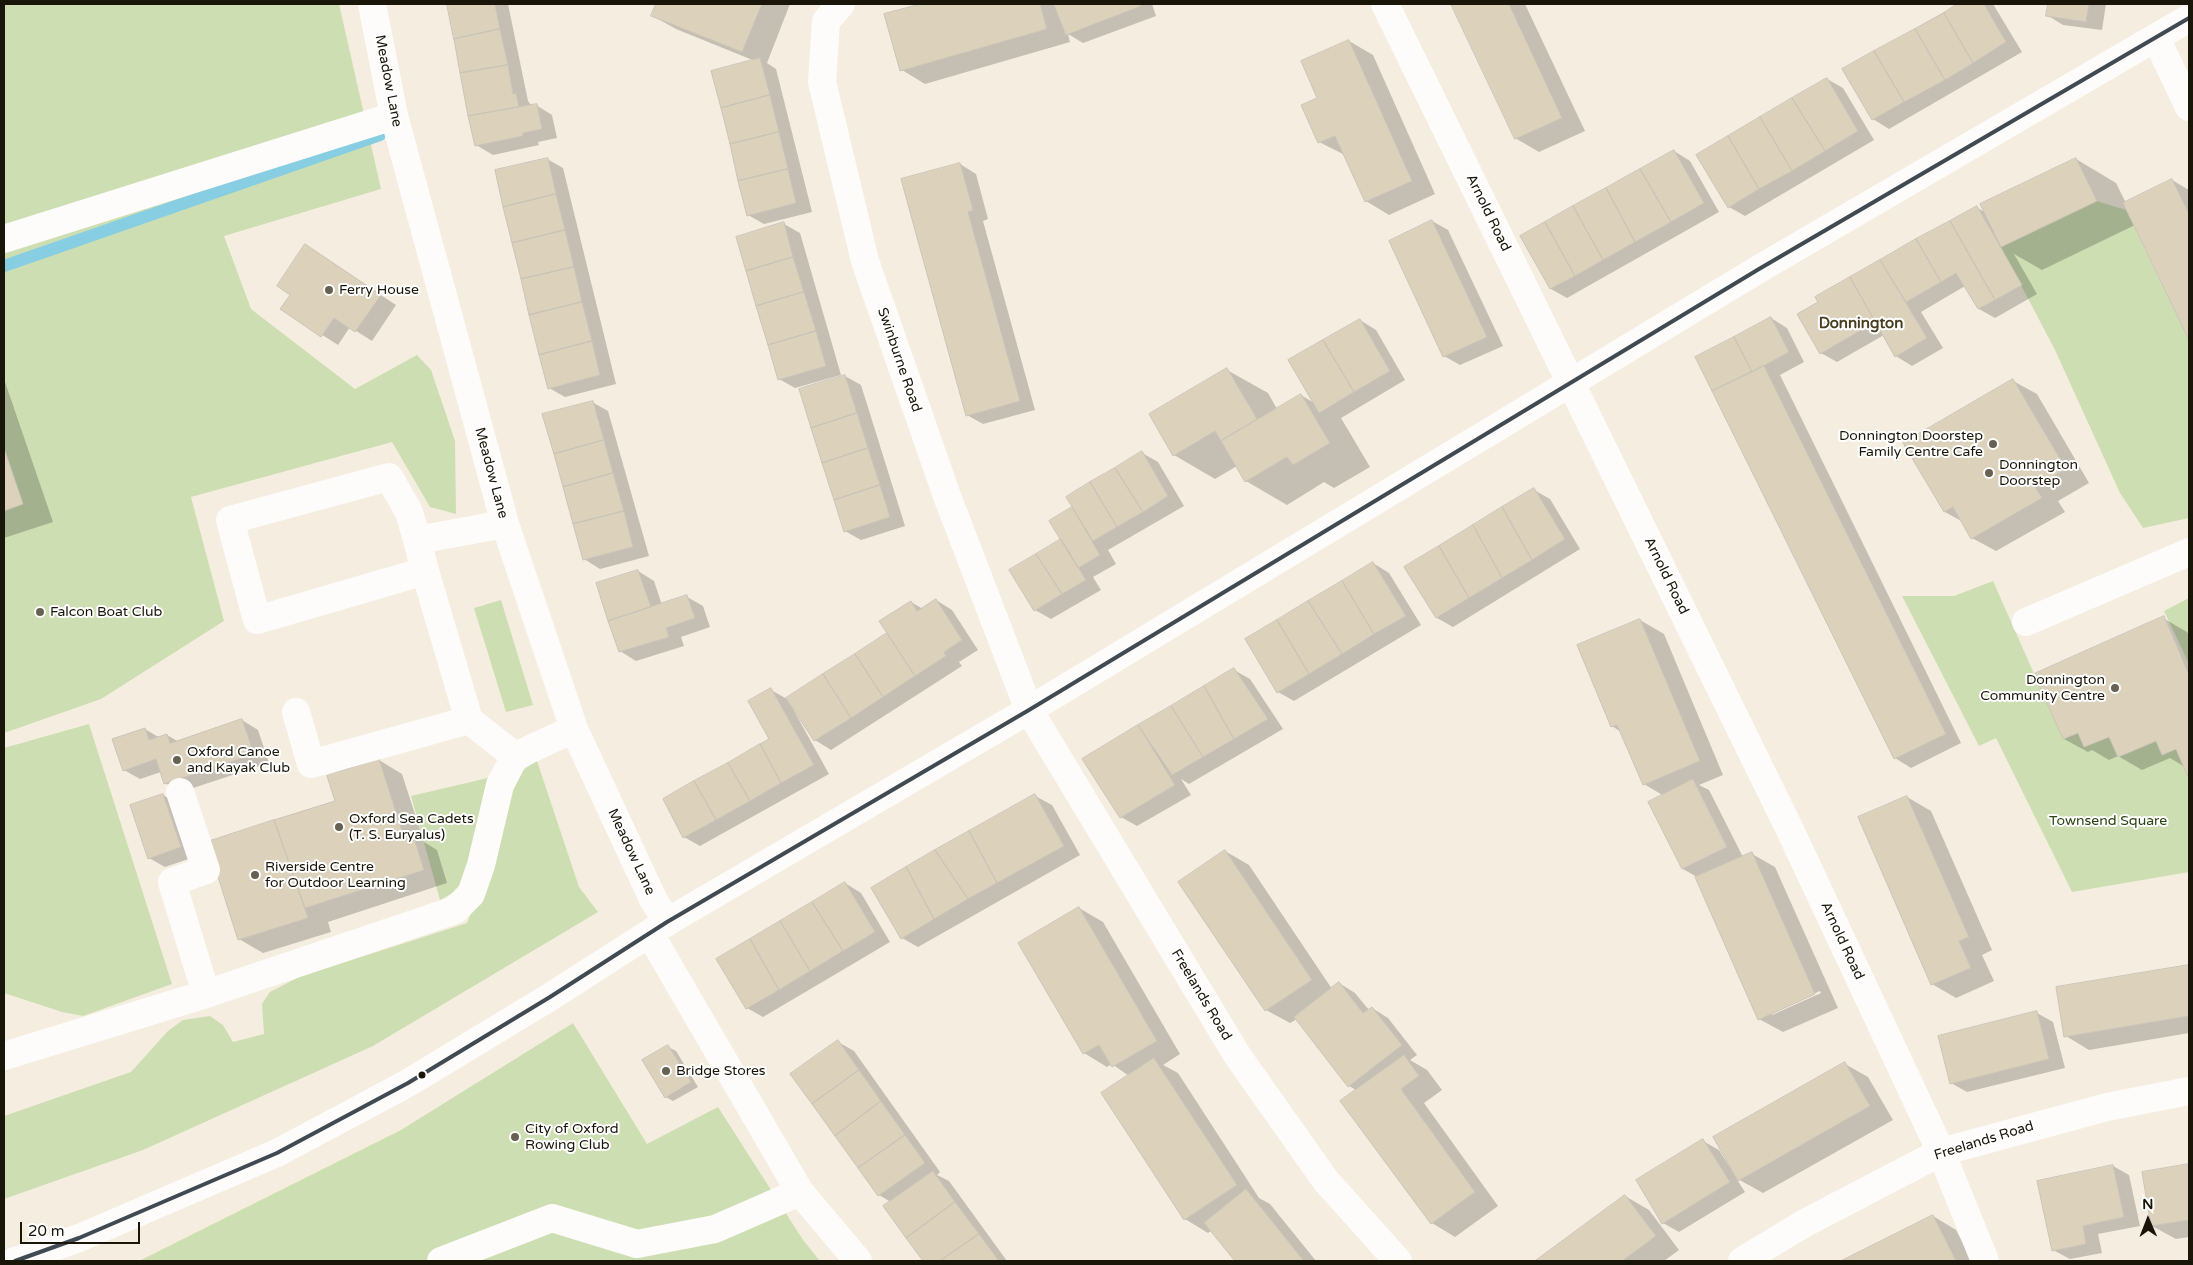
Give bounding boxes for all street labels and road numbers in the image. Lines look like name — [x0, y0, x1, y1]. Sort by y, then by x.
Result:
street label: Meadow Lane — [371, 34, 405, 128]
street label: Arnold Road — [1462, 172, 1514, 254]
street label: Swinburne Road — [873, 306, 925, 414]
street label: Meadow Lane — [471, 426, 511, 520]
street label: Arnold Road — [1640, 535, 1692, 617]
street label: Meadow Lane — [604, 806, 658, 898]
street label: Arnold Road — [1817, 899, 1867, 983]
street label: Freelands Road — [1167, 946, 1235, 1044]
street label: Freelands Road — [1932, 1118, 2036, 1164]

